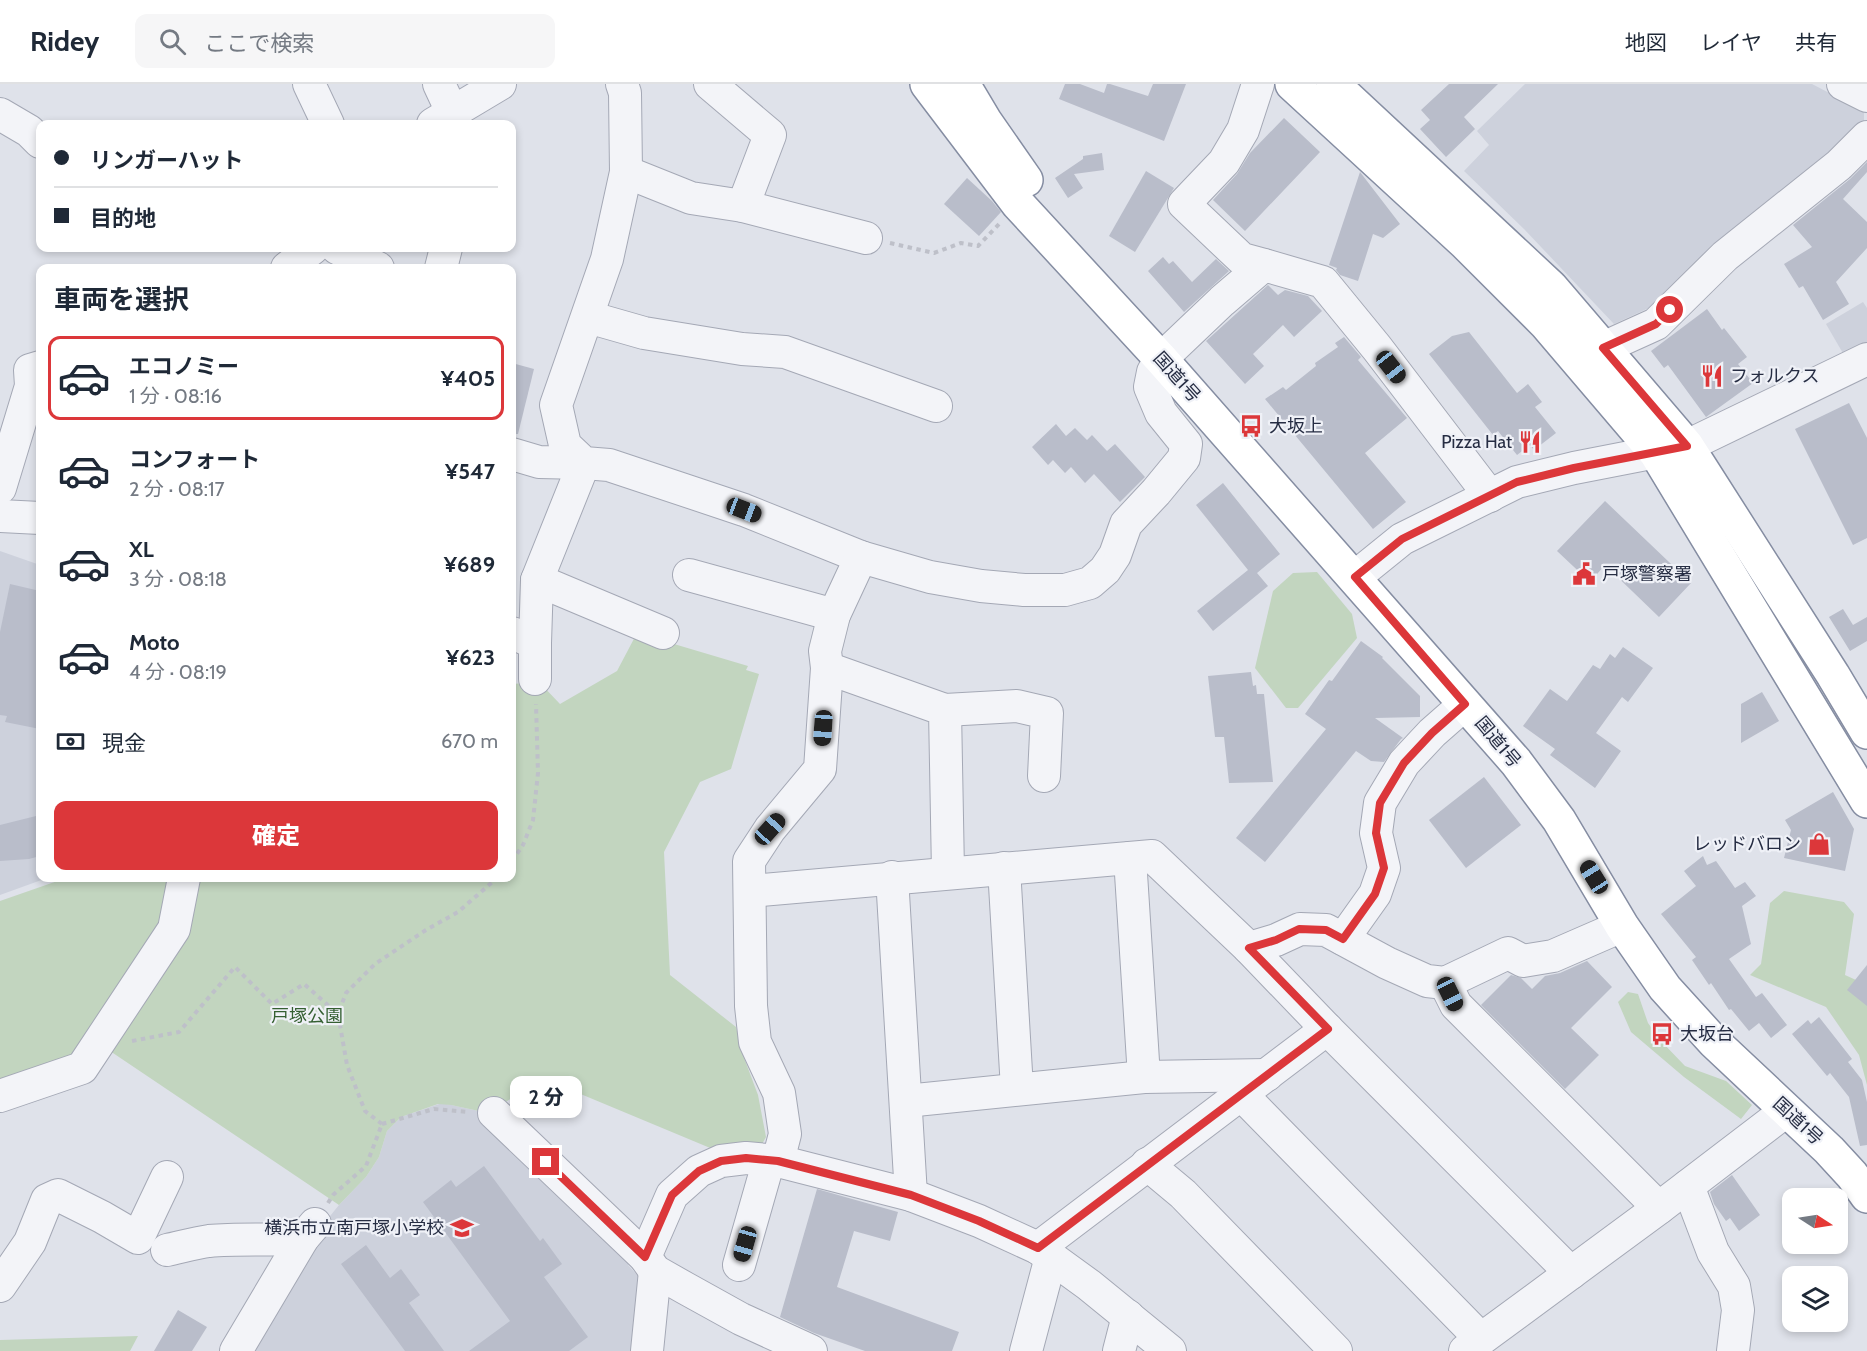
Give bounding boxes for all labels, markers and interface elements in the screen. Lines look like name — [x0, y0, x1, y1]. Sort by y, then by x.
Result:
search box — [135, 14, 555, 68]
text: Ridey — [30, 24, 99, 58]
icon: search — [156, 25, 189, 58]
text: ここで検索 — [204, 30, 314, 57]
text: 地図 — [1625, 30, 1667, 55]
text: レイヤ — [1700, 30, 1762, 55]
text: 共有 — [1795, 30, 1837, 55]
text: リンガーハット — [90, 147, 244, 174]
text: 目的地 — [90, 205, 156, 232]
text: 車両を選択 — [54, 283, 189, 316]
route start — [1656, 296, 1683, 323]
street label: 国道1号 — [1149, 347, 1205, 407]
car — [1373, 347, 1409, 387]
icon: car — [57, 351, 111, 405]
text: エコノミー — [129, 353, 239, 380]
restaurant icon: フォルクス — [1699, 363, 1725, 389]
text: ¥405 — [441, 365, 495, 392]
place label: フォルクス — [1730, 365, 1819, 387]
text: 1 分 · 08:16 — [129, 384, 222, 408]
bus stop icon: 大坂上 — [1238, 413, 1264, 439]
place label: 大坂上 — [1269, 415, 1323, 437]
restaurant icon: Pizza Hat — [1517, 429, 1543, 455]
place label: Pizza Hat — [1441, 431, 1512, 453]
icon: car — [57, 444, 111, 498]
text: コンフォート — [129, 446, 260, 473]
text: ¥547 — [445, 458, 495, 485]
text: 2 分 · 08:17 — [129, 477, 225, 501]
car — [724, 495, 764, 525]
text: XL — [129, 536, 154, 563]
icon: car — [57, 537, 111, 591]
text: ¥689 — [444, 551, 495, 578]
public building icon: 戸塚警察署 — [1571, 561, 1597, 587]
place label: 戸塚警察署 — [1602, 563, 1692, 585]
text: 3 分 · 08:18 — [129, 567, 227, 591]
text: Moto — [129, 629, 180, 656]
icon: car — [57, 630, 111, 684]
text: ¥623 — [446, 644, 495, 671]
text: 4 分 · 08:19 — [129, 660, 227, 684]
car — [813, 709, 833, 747]
street label: 国道1号 — [1470, 712, 1526, 772]
icon: cash — [54, 725, 87, 758]
text: 670 m — [441, 729, 498, 753]
text: 現金 — [102, 730, 146, 757]
button: 確定 — [54, 801, 498, 870]
car — [751, 810, 789, 848]
shop icon: レッドバロン — [1806, 831, 1832, 857]
place label: レッドバロン — [1693, 833, 1801, 855]
car — [1577, 857, 1611, 897]
car — [1434, 974, 1466, 1014]
park label: 戸塚公園 — [271, 1005, 343, 1027]
bus stop icon: 大坂台 — [1649, 1021, 1675, 1047]
place label: 大坂台 — [1680, 1023, 1734, 1045]
callout: 2 分 — [510, 1075, 582, 1117]
text: 2 分 — [528, 1085, 564, 1109]
street label: 国道1号 — [1769, 1093, 1827, 1149]
route end — [532, 1148, 559, 1175]
north arrow — [1782, 1188, 1848, 1254]
map controls — [1782, 1188, 1848, 1332]
school or university icon: 横浜市立南戸塚小学校 — [449, 1215, 475, 1241]
place label: 横浜市立南戸塚小学校 — [264, 1217, 444, 1239]
car — [731, 1224, 759, 1264]
button: layers — [1782, 1266, 1848, 1332]

